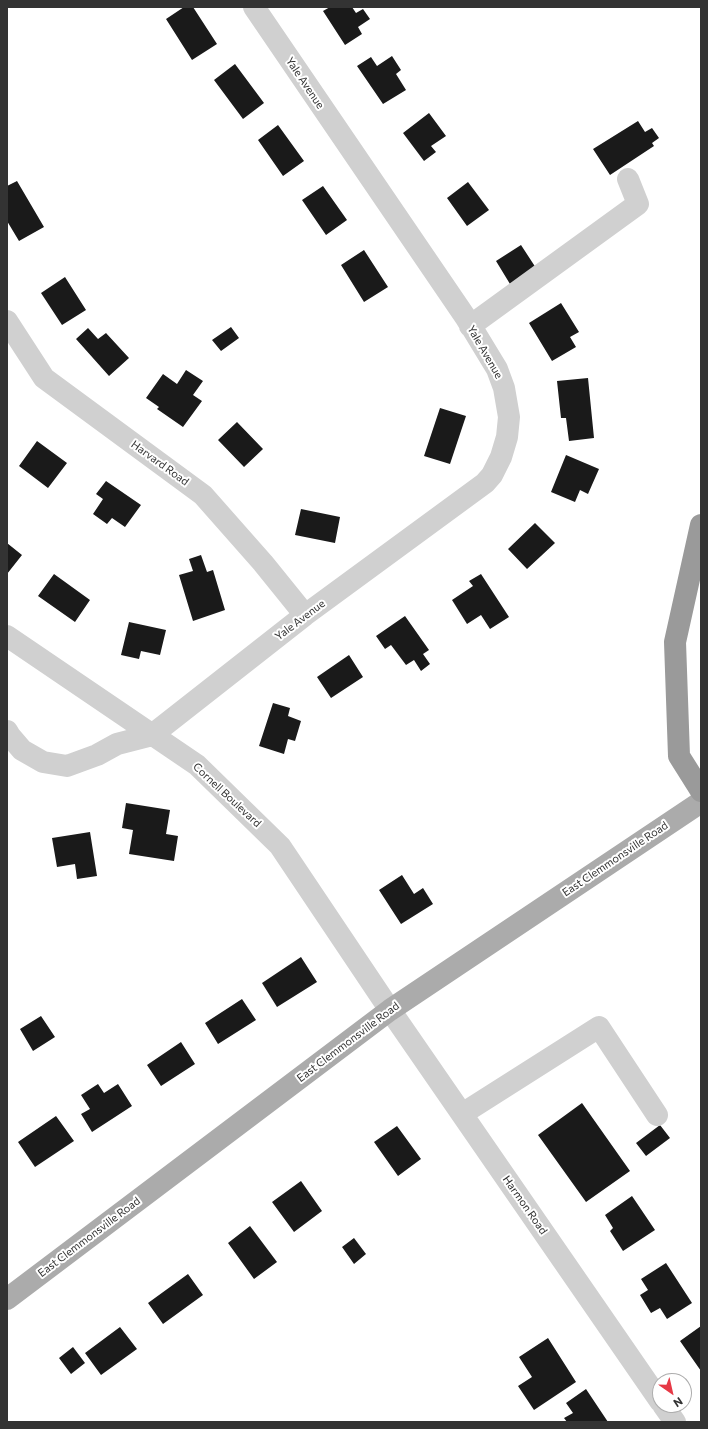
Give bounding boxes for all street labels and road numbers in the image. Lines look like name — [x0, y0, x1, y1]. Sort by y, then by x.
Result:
street label: Yale Avenue — [283, 55, 327, 111]
street label: Yale Avenue — [464, 323, 506, 381]
street label: Harvard Road — [129, 438, 191, 488]
street label: Yale Avenue — [272, 597, 328, 643]
street label: Cornell Boulevard — [190, 760, 264, 830]
street label: East Clemmonsville Road — [560, 819, 670, 899]
street label: East Clemmonsville Road — [294, 999, 402, 1085]
street label: Harmon Road — [500, 1173, 550, 1237]
street label: East Clemmonsville Road — [35, 1194, 143, 1280]

